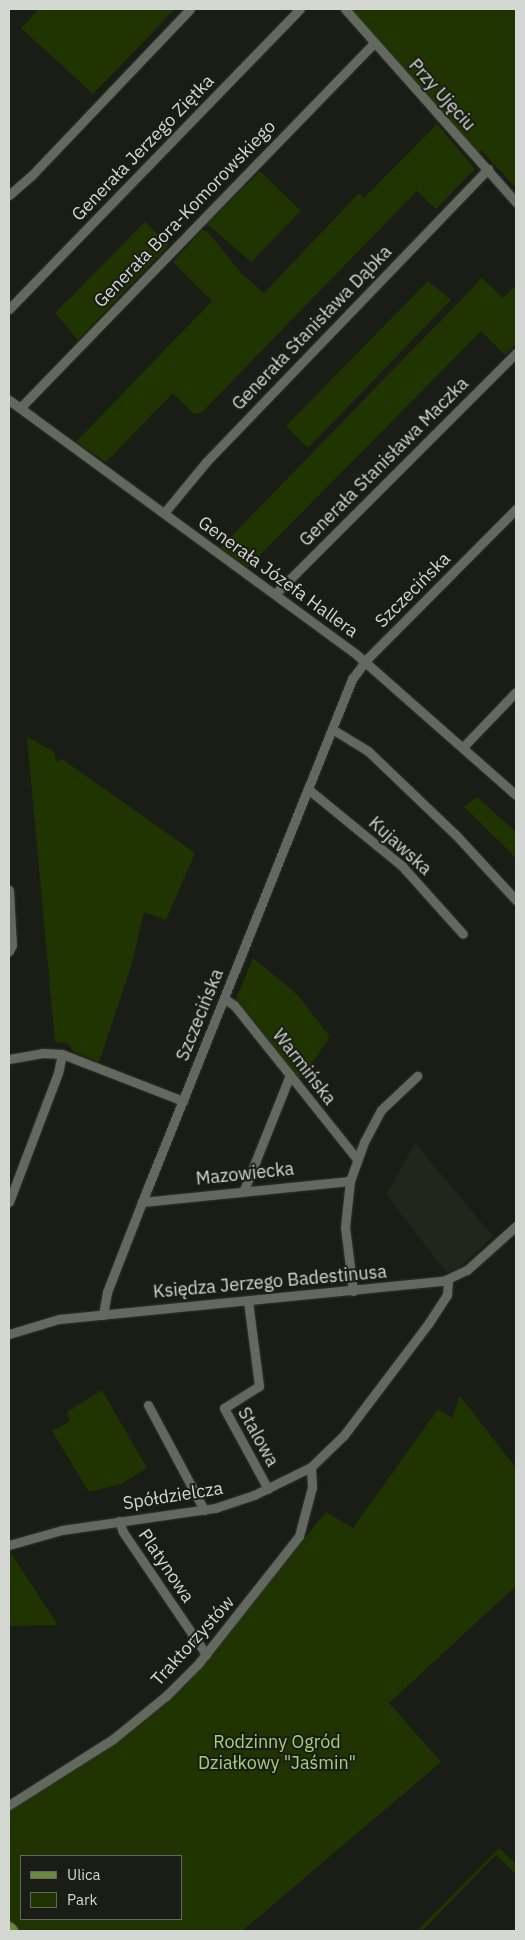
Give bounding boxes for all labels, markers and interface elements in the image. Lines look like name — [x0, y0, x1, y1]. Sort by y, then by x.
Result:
street label: Przy Ujęciu — [404, 55, 480, 135]
street label: Generała Jerzego Ziętka — [67, 70, 219, 226]
street label: Generała Bora-Komorowskiego — [90, 116, 280, 312]
street label: Generała Stanisława Dąbka — [228, 241, 396, 415]
street label: Generała Stanisława Maczka — [295, 373, 473, 551]
street label: Generała Józefa Hallera — [194, 512, 362, 642]
street label: Szczecińska — [371, 548, 455, 632]
street label: Kujawska — [364, 812, 436, 880]
street label: Szczecińska — [172, 966, 228, 1064]
street label: Warmińska — [268, 1025, 340, 1109]
street label: Mazowiecka — [195, 1158, 295, 1190]
street label: Księdza Jerzego Badestinusa — [152, 1261, 388, 1303]
street label: Stalowa — [233, 1404, 283, 1470]
street label: Spółdzielcza — [121, 1477, 225, 1515]
street label: Platynowa — [134, 1525, 198, 1607]
street label: Traktorzystów — [147, 1591, 239, 1691]
park label: Rodzinny Ogród Działkowy "Jaśmin" — [198, 1732, 356, 1775]
legend — [20, 1855, 182, 1920]
text: Ulica — [67, 1865, 101, 1884]
text: Park — [67, 1890, 97, 1909]

